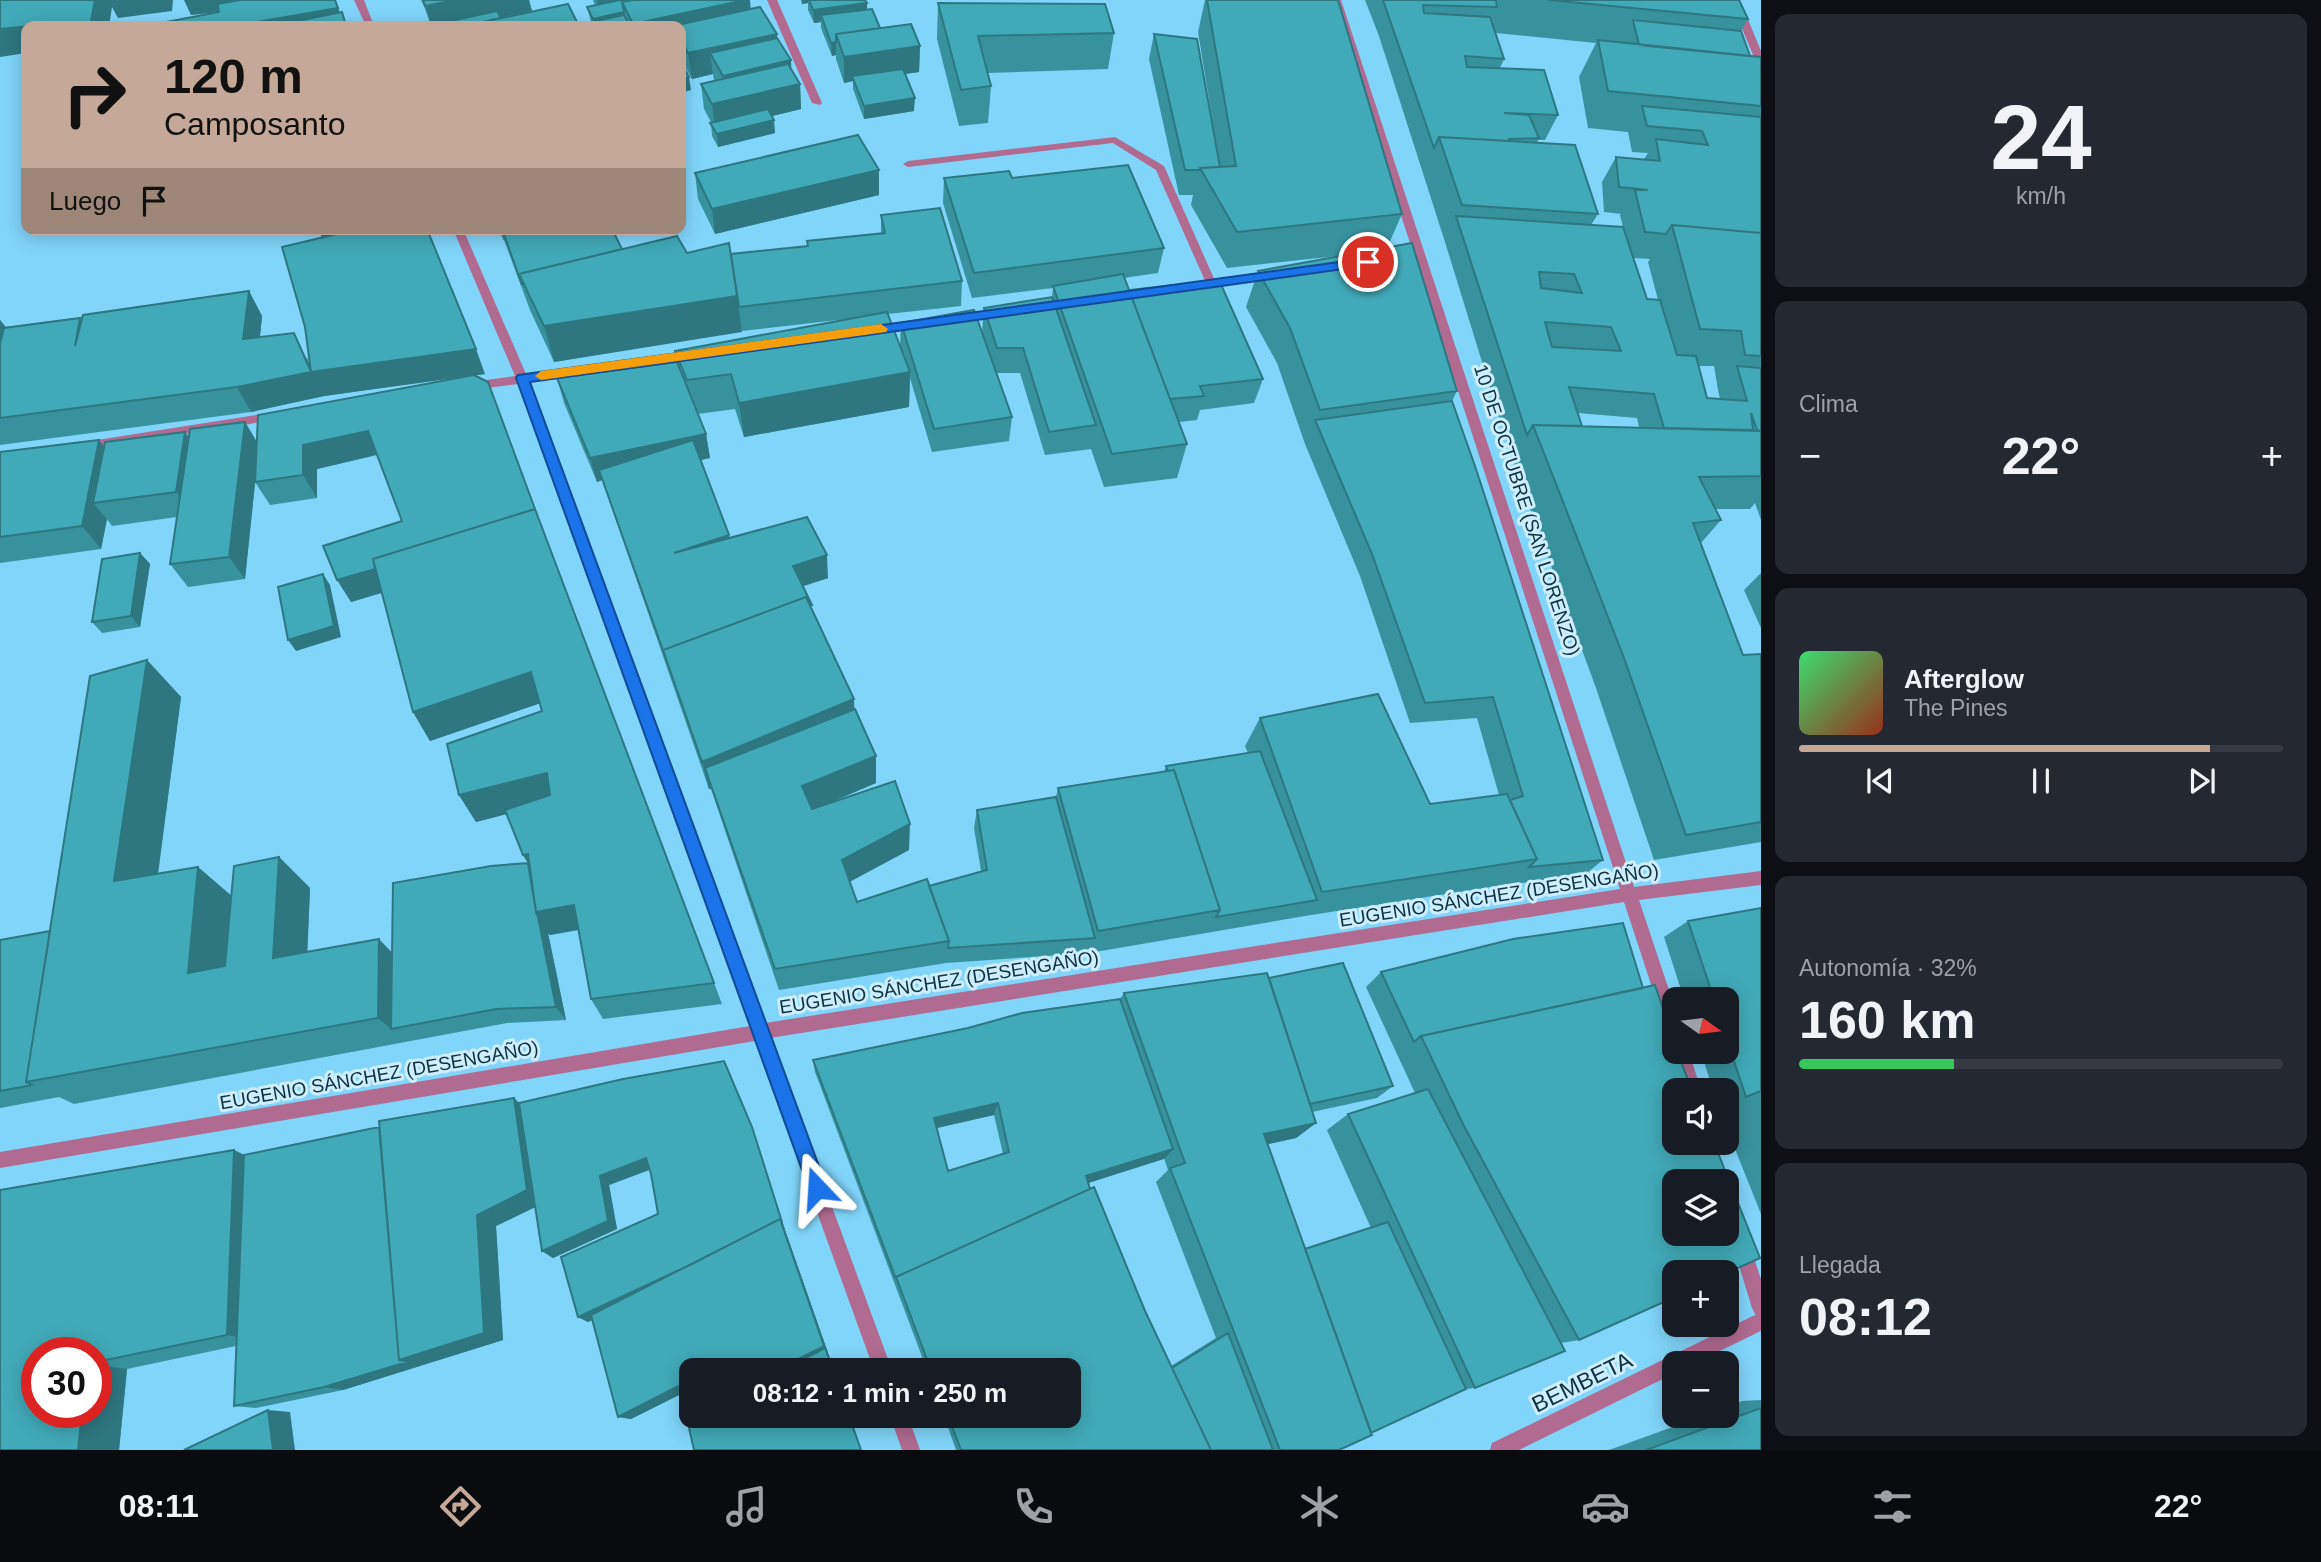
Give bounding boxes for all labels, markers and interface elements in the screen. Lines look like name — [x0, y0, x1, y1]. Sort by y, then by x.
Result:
icon: right — [49, 49, 140, 140]
text: 120 m — [164, 49, 303, 103]
text: 24 — [1990, 87, 2092, 188]
text: Camposanto — [164, 106, 345, 142]
icon: arrive — [135, 182, 173, 220]
text: km/h — [2016, 183, 2066, 209]
text: Luego — [49, 186, 121, 216]
pin — [1338, 232, 1398, 292]
icon: arrive — [1349, 243, 1387, 281]
street label: 10 DE OCTUBRE (SAN LORENZO) — [1470, 362, 1584, 658]
text: Clima — [1799, 391, 1858, 417]
text: 22° — [2002, 427, 2080, 485]
text: − — [1799, 435, 1821, 477]
text: + — [2261, 435, 2283, 477]
text: Afterglow — [1904, 664, 2024, 694]
text: The Pines — [1904, 695, 2008, 721]
icon: previous — [1861, 762, 1899, 800]
icon: pause — [2022, 762, 2060, 800]
icon: next — [2183, 762, 2221, 800]
street label: EUGENIO SÁNCHEZ (DESENGAÑO) — [1338, 859, 1660, 931]
street label: EUGENIO SÁNCHEZ (DESENGAÑO) — [778, 946, 1100, 1018]
text: Autonomía · 32% — [1799, 955, 1977, 981]
north arrow — [1662, 987, 1740, 1064]
map controls — [1662, 987, 1739, 1428]
text: 160 km — [1799, 991, 1975, 1049]
street label: EUGENIO SÁNCHEZ (DESENGAÑO) — [218, 1037, 540, 1113]
button: sound — [1662, 1078, 1739, 1155]
position arrow — [780, 1151, 854, 1225]
button: layers — [1662, 1169, 1739, 1246]
text: Llegada — [1799, 1252, 1881, 1278]
button: + — [1662, 1260, 1739, 1337]
text: 08:12 — [1799, 1288, 1932, 1346]
speed limit sign: 30 — [21, 1337, 112, 1428]
street label: BEMBETA — [1528, 1346, 1637, 1417]
button: − — [1662, 1351, 1739, 1428]
text: 08:12 · 1 min · 250 m — [753, 1378, 1007, 1408]
icon: directions — [436, 1482, 485, 1531]
icon: music — [722, 1482, 771, 1531]
icon: phone — [1009, 1482, 1058, 1531]
icon: climate — [1295, 1482, 1344, 1531]
icon: car — [1581, 1482, 1630, 1531]
icon: filters — [1868, 1482, 1917, 1531]
text: 08:11 — [119, 1488, 199, 1524]
text: 22° — [2154, 1488, 2202, 1524]

